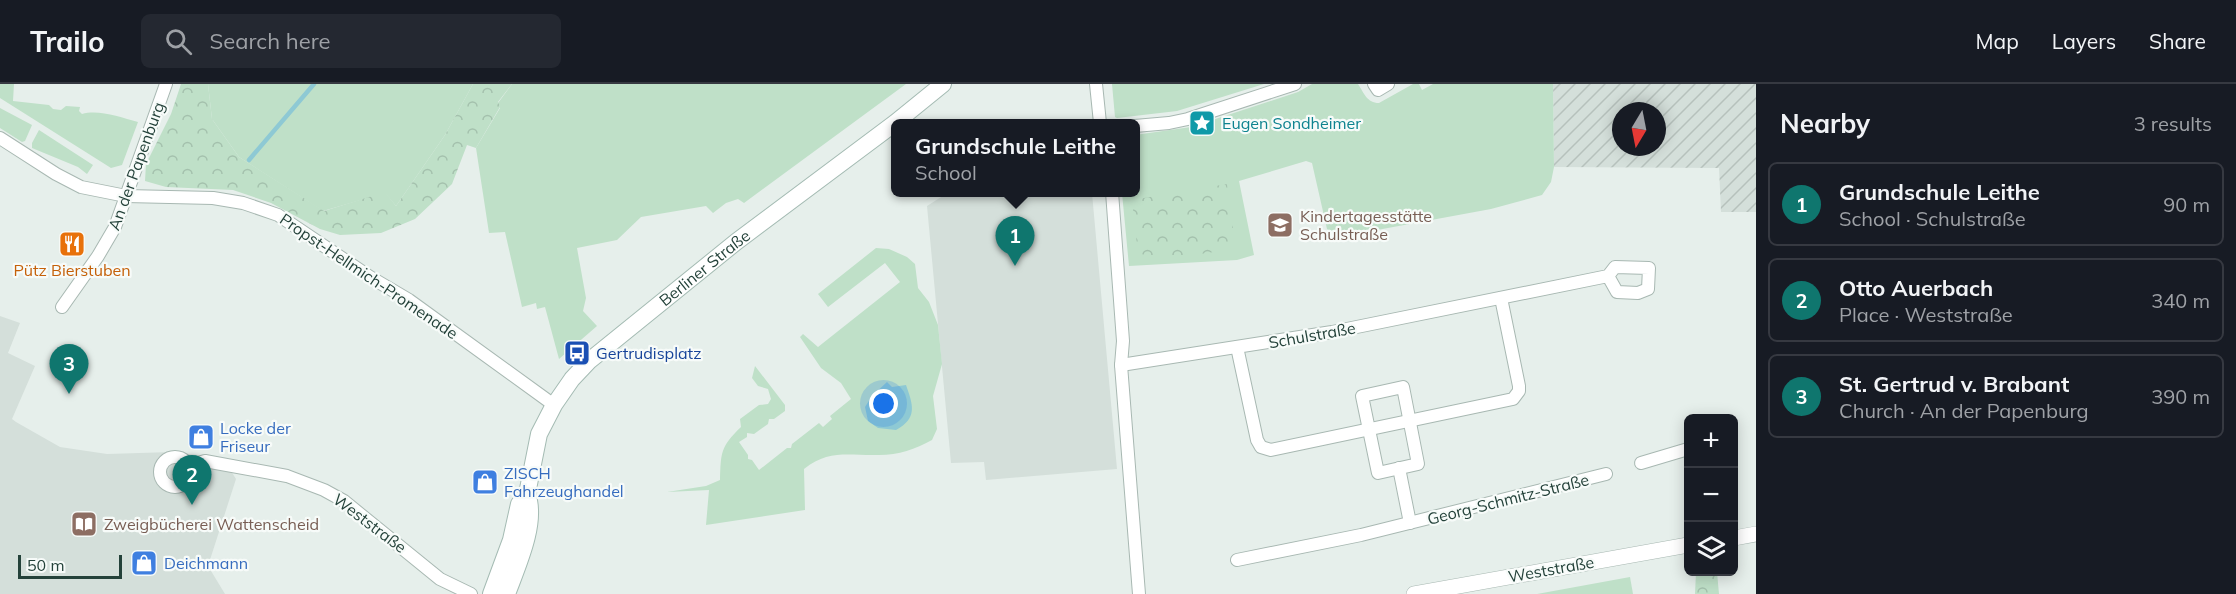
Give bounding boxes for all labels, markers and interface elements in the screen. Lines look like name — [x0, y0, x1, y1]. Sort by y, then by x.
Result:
search box — [141, 14, 561, 68]
text: Trailo — [30, 24, 105, 59]
icon: search — [162, 25, 195, 58]
text: Search here — [210, 27, 331, 55]
text: Map — [1976, 28, 2019, 54]
text: Layers — [2052, 28, 2116, 54]
text: Share — [2149, 28, 2206, 54]
street label: An der Papenburg — [103, 99, 169, 233]
north arrow — [1612, 102, 1666, 156]
text: Nearby — [1780, 107, 1870, 140]
place icon: Eugen Sondheimer — [1187, 108, 1217, 138]
text: 3 results — [2134, 111, 2212, 136]
place label: Eugen Sondheimer — [1222, 113, 1361, 133]
popup — [891, 119, 1140, 197]
text: Grundschule Leithe — [915, 132, 1116, 160]
text: School — [915, 160, 977, 185]
text: Grundschule Leithe — [1839, 178, 2040, 206]
text: 1 — [1796, 192, 1808, 217]
text: 90 m — [2163, 192, 2210, 217]
place label: Kindertagesstätte Schulstraße — [1300, 206, 1432, 244]
text: School · Schulstraße — [1839, 206, 2026, 231]
street label: Propst-Hellmich-Promenade — [276, 209, 462, 343]
school or university icon: Kindertagesstätte Schulstraße — [1265, 210, 1295, 240]
pin: 1 — [996, 216, 1034, 266]
street label: Berliner Straße — [655, 225, 754, 310]
restaurant icon: Pütz Bierstuben — [57, 229, 87, 259]
place label: Pütz Bierstuben — [13, 260, 131, 280]
text: Otto Auerbach — [1839, 274, 1993, 302]
text: 2 — [1796, 288, 1808, 313]
text: 340 m — [2151, 288, 2210, 313]
text: Place · Weststraße — [1839, 302, 2013, 327]
street label: Schulstraße — [1267, 318, 1357, 352]
bus stop icon: Gertrudisplatz — [562, 338, 592, 368]
place label: Gertrudisplatz — [596, 343, 702, 363]
pin: 3 — [50, 344, 88, 394]
text: St. Gertrud v. Brabant — [1839, 370, 2069, 398]
text: 3 — [1796, 384, 1808, 409]
text: 390 m — [2151, 384, 2210, 409]
your location — [869, 389, 898, 418]
text: Church · An der Papenburg — [1839, 398, 2089, 423]
map controls — [1684, 414, 1738, 576]
button: + — [1684, 414, 1738, 468]
place label: Locke der Friseur — [220, 418, 291, 456]
shop icon: Locke der Friseur — [186, 422, 216, 452]
pin: 2 — [172, 456, 212, 505]
place label: ZISCH Fahrzeughandel — [504, 463, 624, 501]
shop icon: ZISCH Fahrzeughandel — [470, 467, 500, 497]
button: − — [1684, 468, 1738, 522]
street label: Georg-Schmitz-Straße — [1425, 469, 1591, 529]
street label: Weststraße — [329, 489, 411, 557]
library icon: Zweigbücherei Wattenscheid — [69, 509, 99, 539]
place label: Zweigbücherei Wattenscheid — [104, 514, 319, 534]
button: layers — [1684, 522, 1738, 576]
shop icon: Deichmann — [129, 548, 159, 578]
scale bar — [18, 552, 122, 580]
street label: Weststraße — [1507, 552, 1595, 586]
place label: Deichmann — [164, 553, 248, 573]
text: 50 m — [27, 555, 64, 575]

